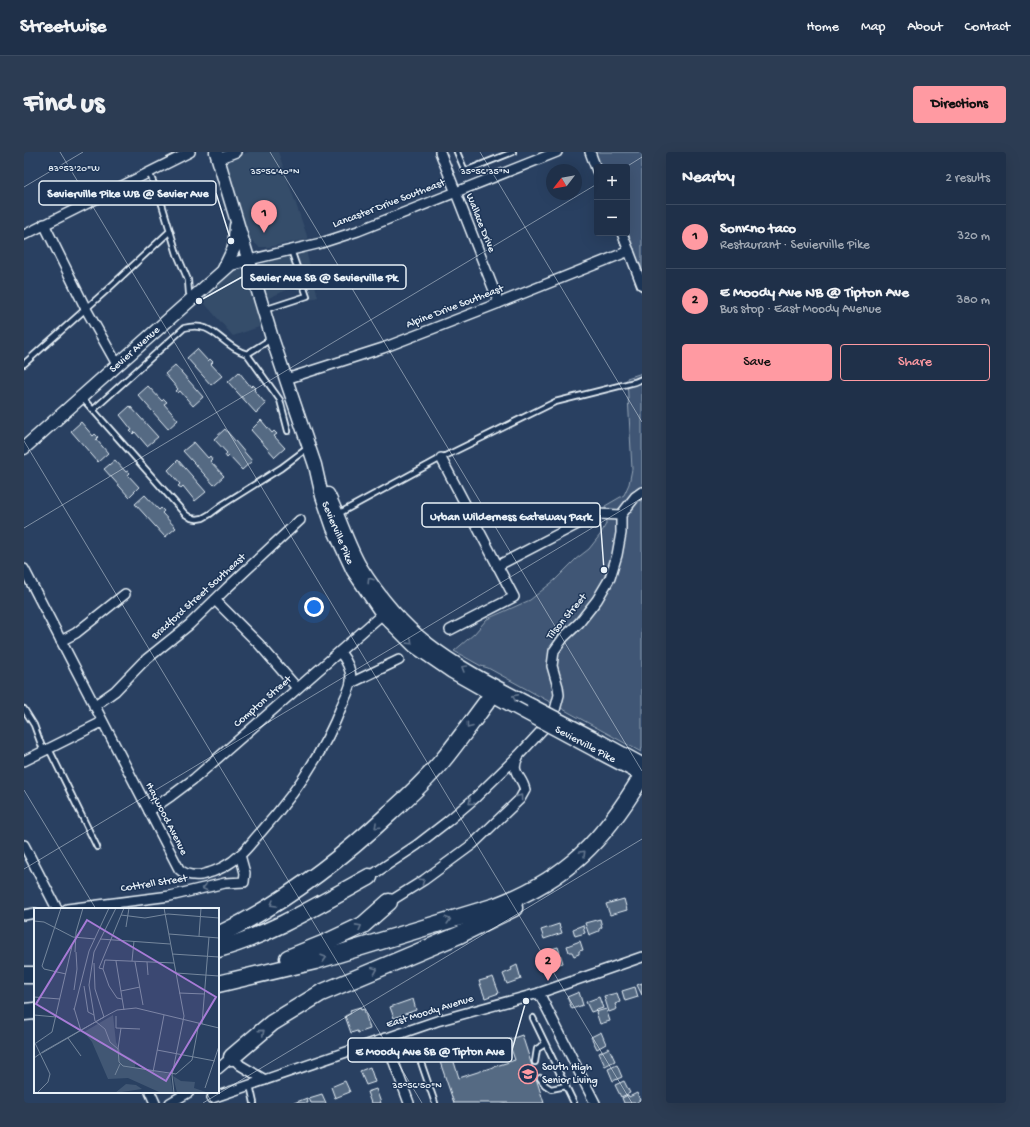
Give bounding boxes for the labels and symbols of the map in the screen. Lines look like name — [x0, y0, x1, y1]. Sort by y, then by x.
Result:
text: 83°53'20"W — [48, 163, 100, 175]
north arrow — [546, 164, 582, 200]
text: 35°56'40"N — [250, 166, 300, 178]
text: 35°56'35"N — [460, 166, 510, 178]
street label: Lancaster Drive Southeast — [331, 176, 448, 231]
callout: Sevierville Pike WB @ Sevier Ave — [39, 181, 216, 205]
text: Sevierville Pike WB @ Sevier Ave — [47, 188, 209, 202]
street label: Wallace Drive — [463, 192, 497, 254]
pin: 1 — [251, 200, 277, 233]
callout: Sevier Ave SB @ Sevierville Pk — [242, 265, 406, 289]
text: Sevier Ave SB @ Sevierville Pk — [250, 272, 400, 286]
street label: Alpine Drive Southeast — [405, 282, 507, 331]
street label: Sevier Avenue — [107, 324, 163, 376]
street label: Sevierville Pike — [318, 500, 356, 566]
callout: Urban Wilderness Gateway Park — [422, 503, 600, 527]
text: Urban Wilderness Gateway Park — [430, 511, 594, 525]
street label: Bradford Street Southeast — [148, 550, 250, 643]
one-way arrow — [367, 577, 375, 584]
street label: Tilson Street — [544, 591, 591, 643]
your location — [304, 597, 324, 617]
one-way arrow — [405, 637, 413, 644]
one-way arrow — [461, 666, 468, 673]
street label: Compton Street — [232, 673, 295, 730]
one-way arrow — [512, 694, 520, 701]
one-way arrow — [467, 721, 474, 728]
street label: Sevierville Pike — [553, 724, 618, 766]
street label: Haywood Avenue — [143, 781, 190, 858]
one-way arrow — [516, 794, 523, 801]
one-way arrow — [468, 797, 476, 805]
one-way arrow — [374, 821, 382, 829]
one-way arrow — [578, 850, 586, 858]
street label: Cottrell Street — [120, 873, 190, 895]
one-way arrow — [418, 879, 425, 886]
one-way arrow — [202, 883, 209, 891]
one-way arrow — [270, 899, 277, 907]
inset map — [34, 908, 219, 1093]
one-way arrow — [445, 916, 452, 925]
one-way arrow — [355, 924, 362, 931]
pin: 2 — [535, 948, 561, 981]
one-way arrow — [320, 954, 327, 963]
one-way arrow — [372, 967, 379, 975]
street label: East Moody Avenue — [385, 993, 475, 1031]
one-way arrow — [257, 1030, 264, 1037]
callout: E Moody Ave SB @ Tipton Ave — [348, 1038, 512, 1062]
text: E Moody Ave SB @ Tipton Ave — [355, 1046, 505, 1060]
place label: South High Senior Living — [542, 1062, 598, 1087]
school or university icon: South High Senior Living — [517, 1063, 539, 1085]
text: 35°56'50"N — [391, 1080, 442, 1092]

